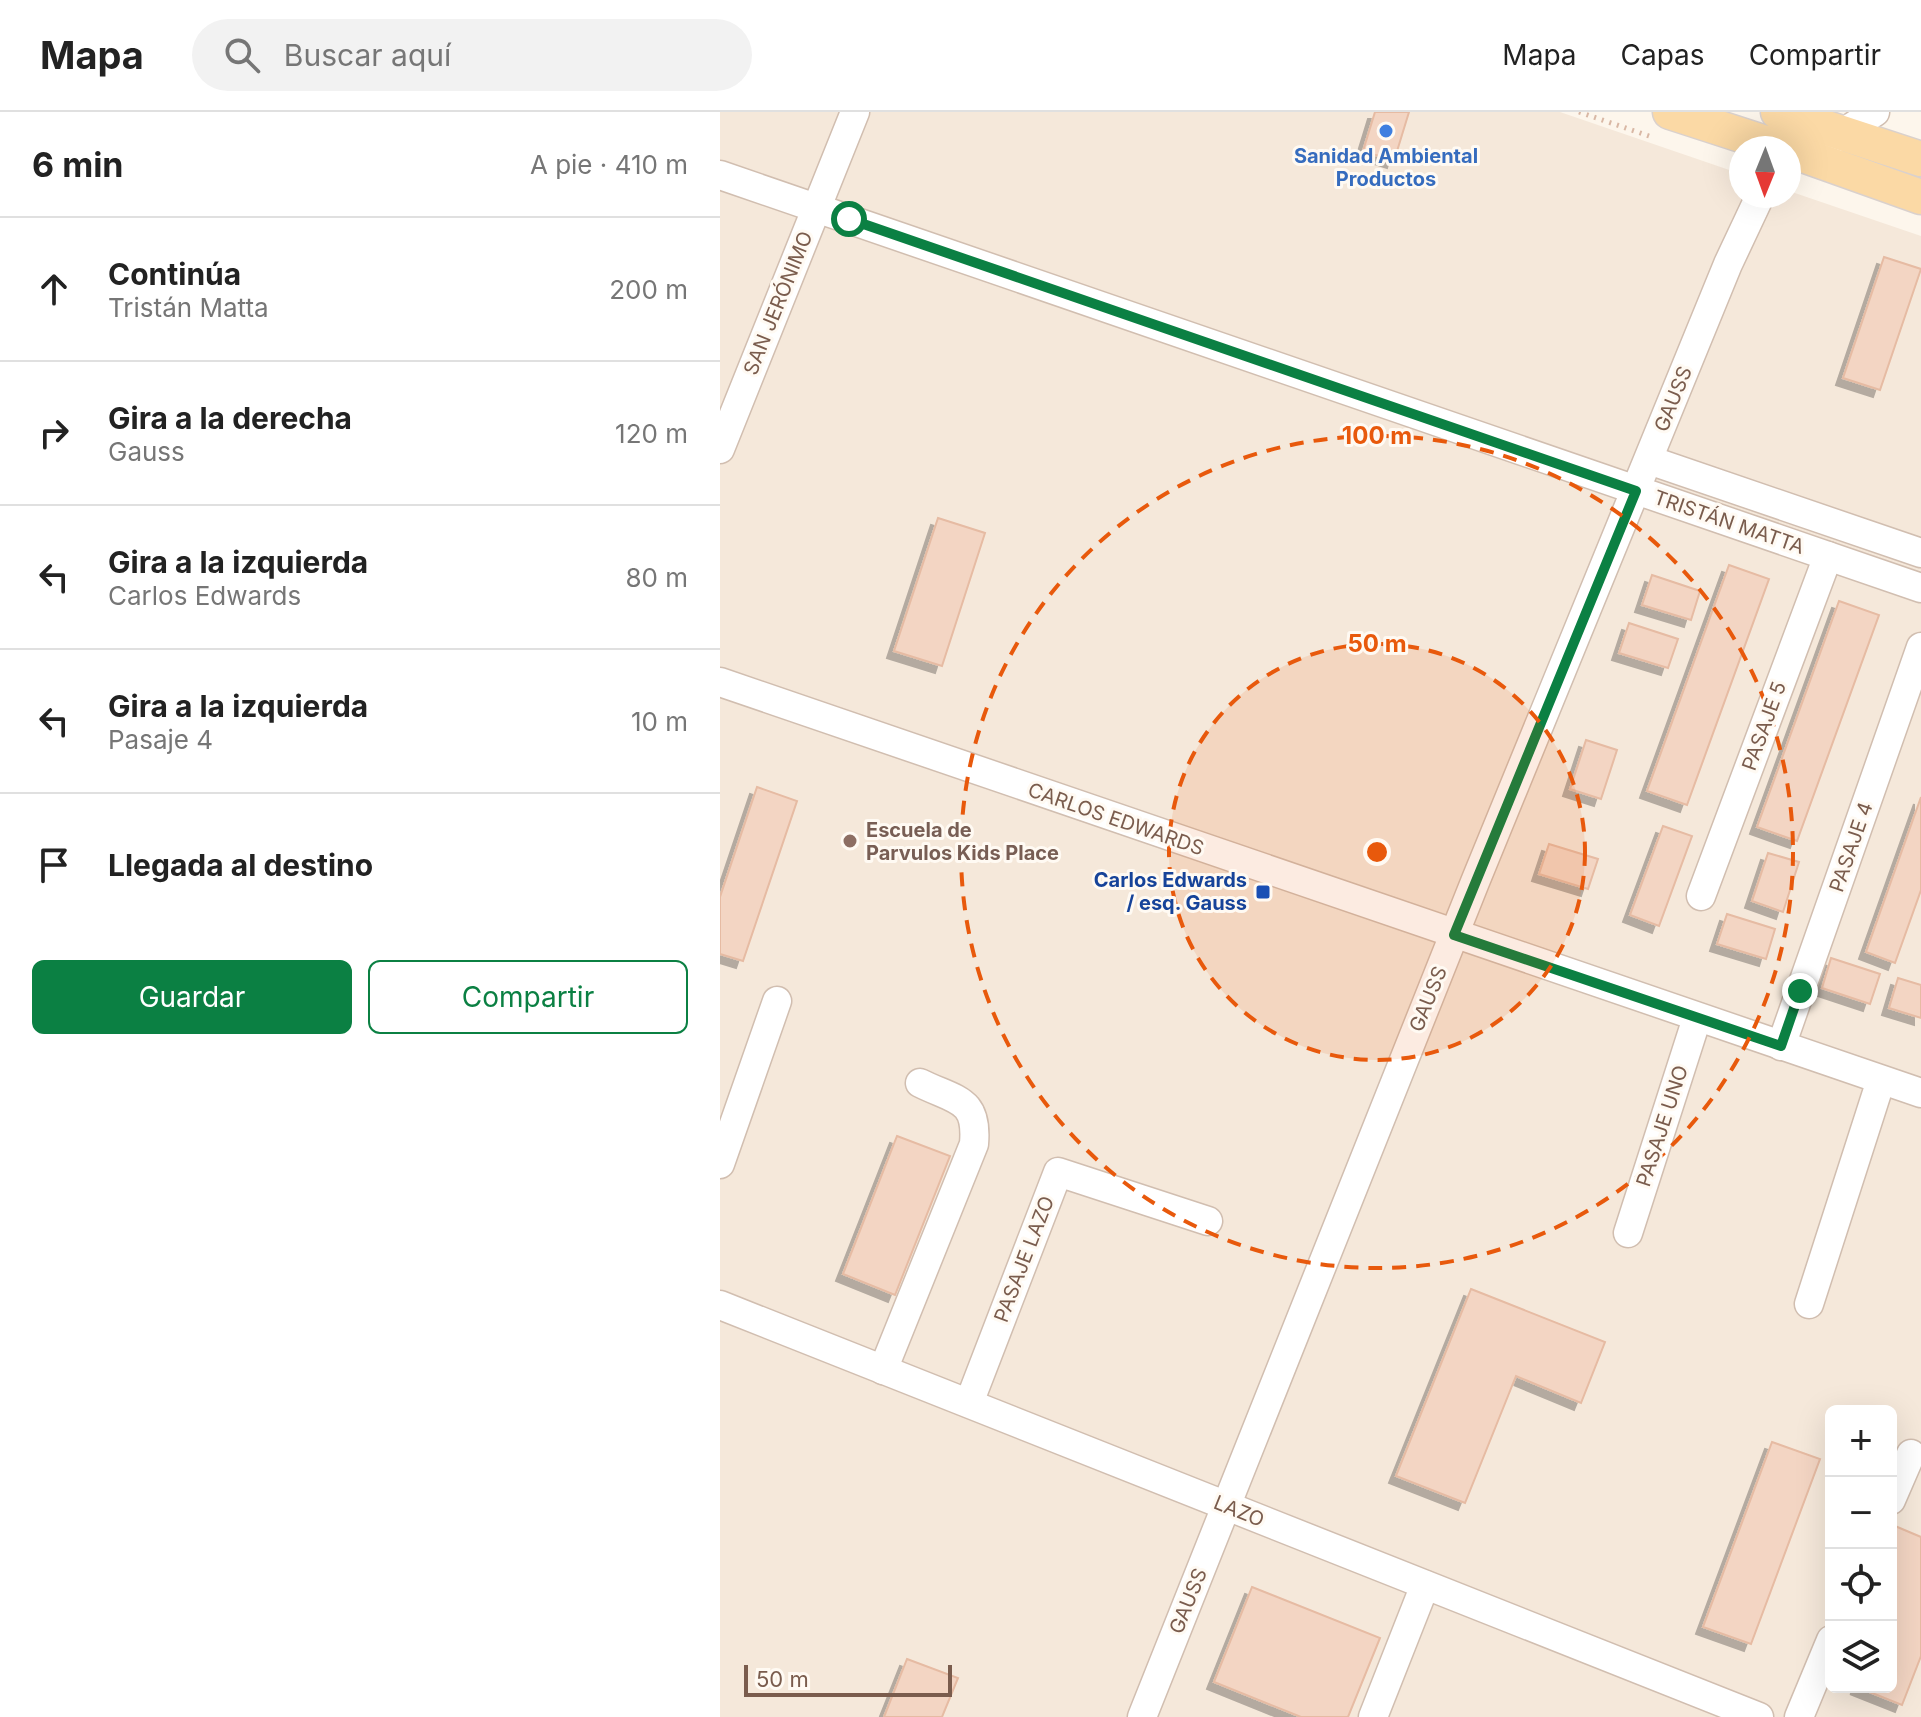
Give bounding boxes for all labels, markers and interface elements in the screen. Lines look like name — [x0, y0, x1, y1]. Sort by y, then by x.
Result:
search box — [192, 19, 752, 91]
text: Mapa — [40, 32, 144, 78]
icon: search — [220, 33, 264, 77]
text: Buscar aquí — [284, 37, 451, 73]
text: Mapa — [1502, 38, 1577, 72]
text: Capas — [1621, 38, 1705, 72]
text: Compartir — [1749, 38, 1881, 72]
marker: Sanidad Ambiental Productos — [1377, 122, 1395, 140]
north arrow — [1729, 136, 1801, 208]
text: 6 min — [32, 144, 124, 185]
place label: Sanidad Ambiental Productos — [1294, 144, 1478, 191]
text: A pie · 410 m — [530, 149, 688, 180]
route start — [831, 201, 867, 237]
street label: SAN JERÓNIMO — [737, 227, 818, 378]
text: Continúa — [108, 256, 241, 292]
icon: ahead — [32, 267, 76, 311]
text: 200 m — [609, 274, 688, 305]
text: Tristán Matta — [108, 292, 269, 323]
street label: GAUSS — [1649, 363, 1697, 435]
text: Gira a la derecha — [108, 400, 352, 436]
icon: right — [32, 411, 76, 455]
text: 120 m — [615, 418, 688, 449]
text: 100 m — [1342, 421, 1412, 450]
text: Gauss — [108, 436, 185, 467]
street label: TRISTÁN MATTA — [1651, 484, 1808, 559]
text: Gira a la izquierda — [108, 544, 368, 580]
icon: left — [32, 555, 76, 599]
text: 80 m — [625, 562, 688, 593]
text: Carlos Edwards — [108, 580, 301, 611]
text: 50 m — [1347, 629, 1407, 658]
street label: PASAJE 5 — [1737, 678, 1791, 774]
text: Gira a la izquierda — [108, 688, 368, 724]
icon: left — [32, 699, 76, 743]
text: 10 m — [631, 706, 688, 737]
text: Pasaje 4 — [108, 724, 213, 755]
street label: CARLOS EDWARDS — [1025, 778, 1207, 860]
street label: PASAJE 4 — [1824, 799, 1878, 895]
place label: Escuela de Parvulos Kids Place — [866, 818, 1059, 865]
marker: Escuela de Parvulos Kids Place — [841, 832, 859, 850]
centre of rings — [1363, 838, 1391, 866]
icon: arrive — [32, 843, 76, 887]
text: Llegada al destino — [108, 847, 373, 883]
place label: Carlos Edwards / esq. Gauss — [1094, 868, 1247, 915]
marker: Carlos Edwards / esq. Gauss — [1254, 883, 1272, 901]
button: Guardar — [32, 960, 352, 1034]
button: Compartir — [368, 960, 688, 1034]
street label: GAUSS — [1404, 963, 1452, 1035]
route end — [1782, 973, 1818, 1009]
street label: PASAJE UNO — [1631, 1062, 1693, 1190]
street label: PASAJE LAZO — [989, 1193, 1059, 1325]
map controls — [1825, 1405, 1897, 1693]
button: + — [1825, 1405, 1897, 1477]
button: − — [1825, 1477, 1897, 1549]
street label: LAZO — [1210, 1490, 1268, 1532]
button: locate — [1825, 1549, 1897, 1621]
street label: GAUSS — [1164, 1565, 1212, 1637]
button: layers — [1825, 1621, 1897, 1693]
scale bar — [744, 1661, 952, 1697]
text: 50 m — [756, 1666, 809, 1692]

